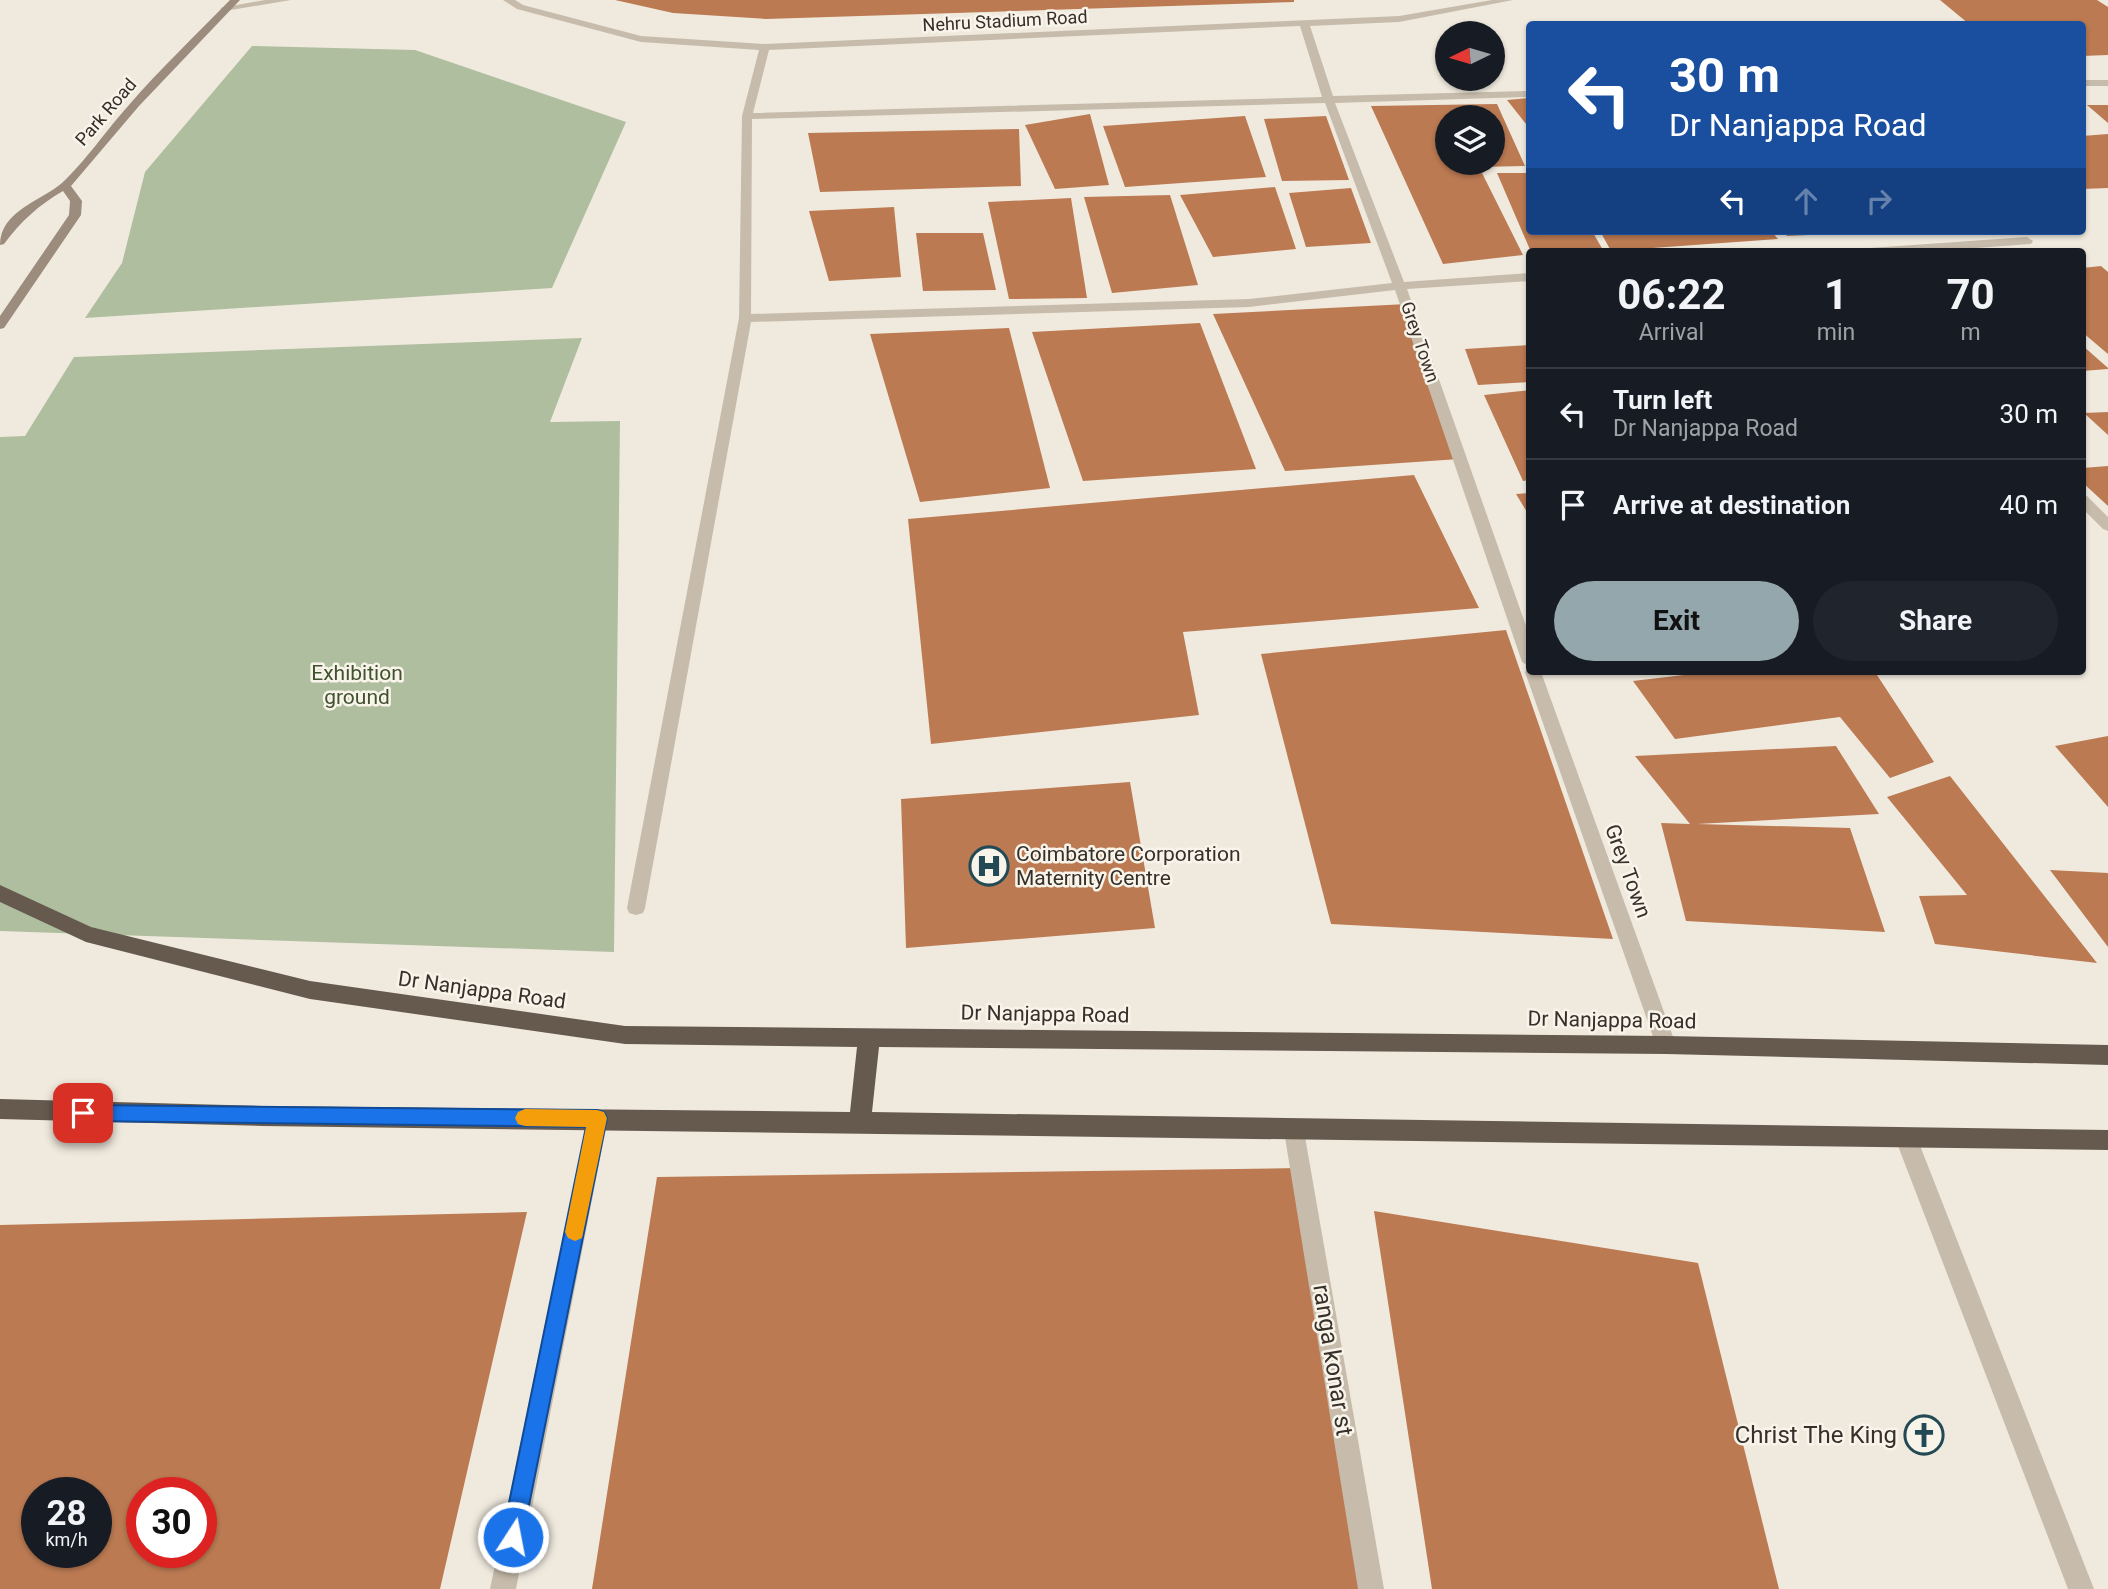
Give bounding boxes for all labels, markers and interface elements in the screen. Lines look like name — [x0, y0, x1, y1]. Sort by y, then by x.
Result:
street label: Nehru Stadium Road — [922, 6, 1088, 35]
north arrow — [1435, 21, 1505, 91]
map controls — [1435, 21, 1505, 175]
text: 30 m — [1669, 47, 1780, 104]
icon: left — [1554, 49, 1645, 140]
street label: Park Road — [71, 74, 140, 150]
button: layers — [1435, 105, 1505, 175]
text: Dr Nanjappa Road — [1669, 106, 1926, 144]
icon: left — [1714, 182, 1752, 220]
icon: ahead — [1787, 182, 1825, 220]
icon: right — [1860, 182, 1898, 220]
text: 06:22 — [1617, 270, 1726, 319]
text: 1 — [1824, 270, 1848, 319]
text: 70 — [1947, 270, 1995, 319]
street label: Grey Town — [1397, 299, 1444, 385]
text: Arrival — [1639, 319, 1704, 346]
text: min — [1817, 319, 1855, 346]
text: m — [1961, 319, 1981, 346]
text: Turn left — [1613, 385, 1712, 415]
icon: left — [1554, 395, 1592, 433]
text: 30 m — [2000, 399, 2058, 429]
text: Dr Nanjappa Road — [1613, 415, 1798, 442]
icon: arrive — [1554, 486, 1592, 524]
text: Arrive at destination — [1613, 490, 1850, 520]
text: 40 m — [2000, 490, 2058, 520]
button: Exit — [1554, 581, 1799, 661]
button: Share — [1813, 581, 2058, 661]
park label: Exhibition ground — [311, 661, 403, 709]
street label: Grey Town — [1600, 821, 1656, 921]
place label: Coimbatore Corporation Maternity Centre — [1016, 842, 1241, 890]
hospital icon: Coimbatore Corporation Maternity Centre — [968, 845, 1010, 887]
street label: Dr Nanjappa Road — [397, 966, 567, 1014]
street label: Dr Nanjappa Road — [960, 1001, 1130, 1027]
street label: Dr Nanjappa Road — [1527, 1007, 1697, 1033]
pin — [53, 1083, 113, 1143]
icon: arrive — [64, 1094, 102, 1132]
street label: ranga konar st — [1307, 1282, 1359, 1438]
church icon: Christ The King — [1903, 1414, 1945, 1456]
place label: Christ The King — [1735, 1421, 1897, 1449]
speed limit sign: 30 — [126, 1477, 217, 1568]
text: 28 — [46, 1493, 87, 1534]
position arrow — [476, 1500, 550, 1574]
text: km/h — [45, 1529, 88, 1550]

